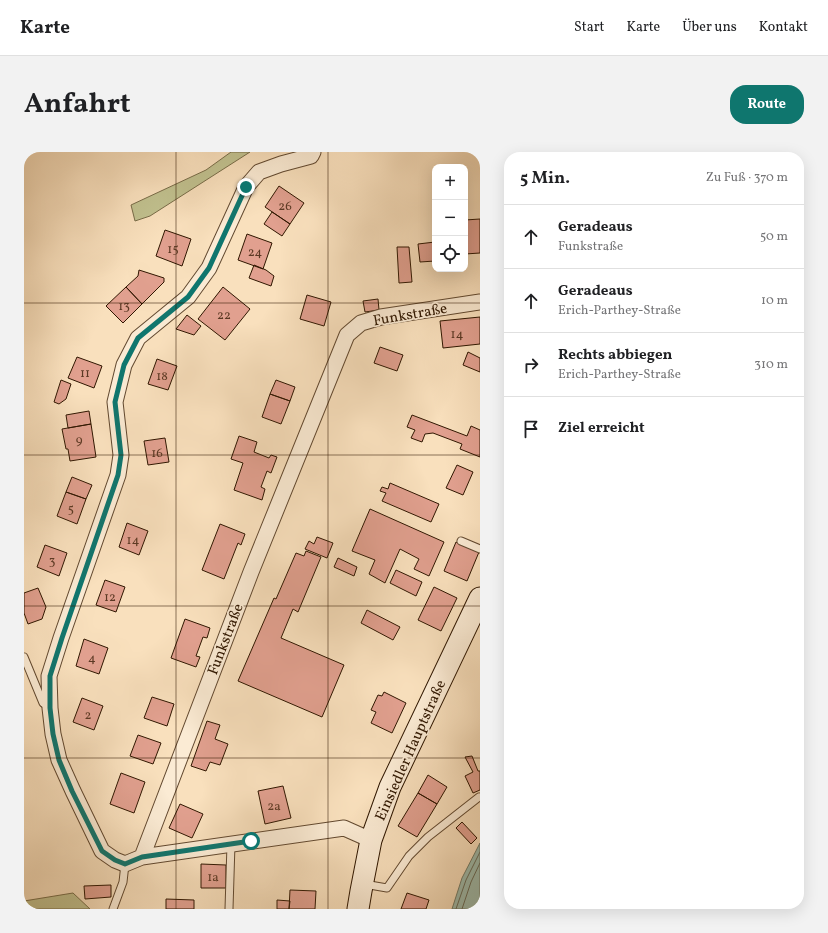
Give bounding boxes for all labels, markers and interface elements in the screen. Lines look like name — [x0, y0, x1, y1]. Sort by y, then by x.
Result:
text: Karte — [20, 15, 70, 41]
text: Start — [574, 18, 604, 37]
text: Karte — [626, 18, 660, 37]
text: Über uns — [682, 18, 737, 37]
text: Kontakt — [759, 18, 808, 37]
text: Anfahrt — [24, 85, 131, 124]
button: Route — [730, 85, 804, 124]
map controls — [432, 164, 468, 272]
button: + — [432, 164, 468, 200]
text: 5 Min. — [520, 167, 570, 190]
text: Zu Fuß · 370 m — [706, 169, 788, 187]
route end — [237, 178, 255, 196]
house number: 26 — [278, 198, 292, 216]
button: − — [432, 200, 468, 236]
text: Geradeaus — [558, 217, 633, 238]
icon: ahead — [520, 226, 542, 248]
text: 50 m — [760, 228, 788, 246]
button: locate — [432, 236, 468, 272]
text: Funkstraße — [558, 238, 623, 256]
house number: 15 — [167, 241, 179, 259]
house number: 24 — [248, 244, 262, 262]
text: Geradeaus — [558, 281, 633, 302]
icon: ahead — [520, 290, 542, 312]
text: 10 m — [761, 292, 788, 310]
house number: 13 — [118, 298, 130, 316]
street label: Funkstraße — [371, 299, 449, 332]
text: Erich-Parthey-Straße — [558, 302, 681, 320]
house number: 22 — [217, 307, 231, 325]
house number: 14 — [451, 326, 464, 344]
text: Rechts abbiegen — [558, 345, 673, 366]
icon: right — [520, 354, 542, 376]
text: 310 m — [754, 356, 788, 374]
house number: 11 — [80, 365, 90, 383]
text: Erich-Parthey-Straße — [558, 366, 681, 384]
house number: 18 — [156, 368, 168, 386]
icon: arrive — [520, 418, 542, 440]
text: Ziel erreicht — [558, 418, 645, 439]
house number: 9 — [76, 432, 83, 450]
house number: 16 — [151, 445, 163, 463]
house number: 5 — [68, 501, 74, 519]
house number: 14 — [127, 532, 140, 550]
house number: 3 — [49, 553, 56, 571]
house number: 12 — [104, 589, 116, 607]
street label: Funkstraße — [203, 601, 250, 678]
house number: 4 — [88, 650, 96, 668]
street label: Einsiedler Hauptstraße — [371, 677, 452, 825]
house number: 2 — [85, 707, 92, 725]
house number: 2a — [267, 798, 281, 816]
route start — [242, 832, 260, 850]
house number: 1a — [207, 869, 219, 887]

